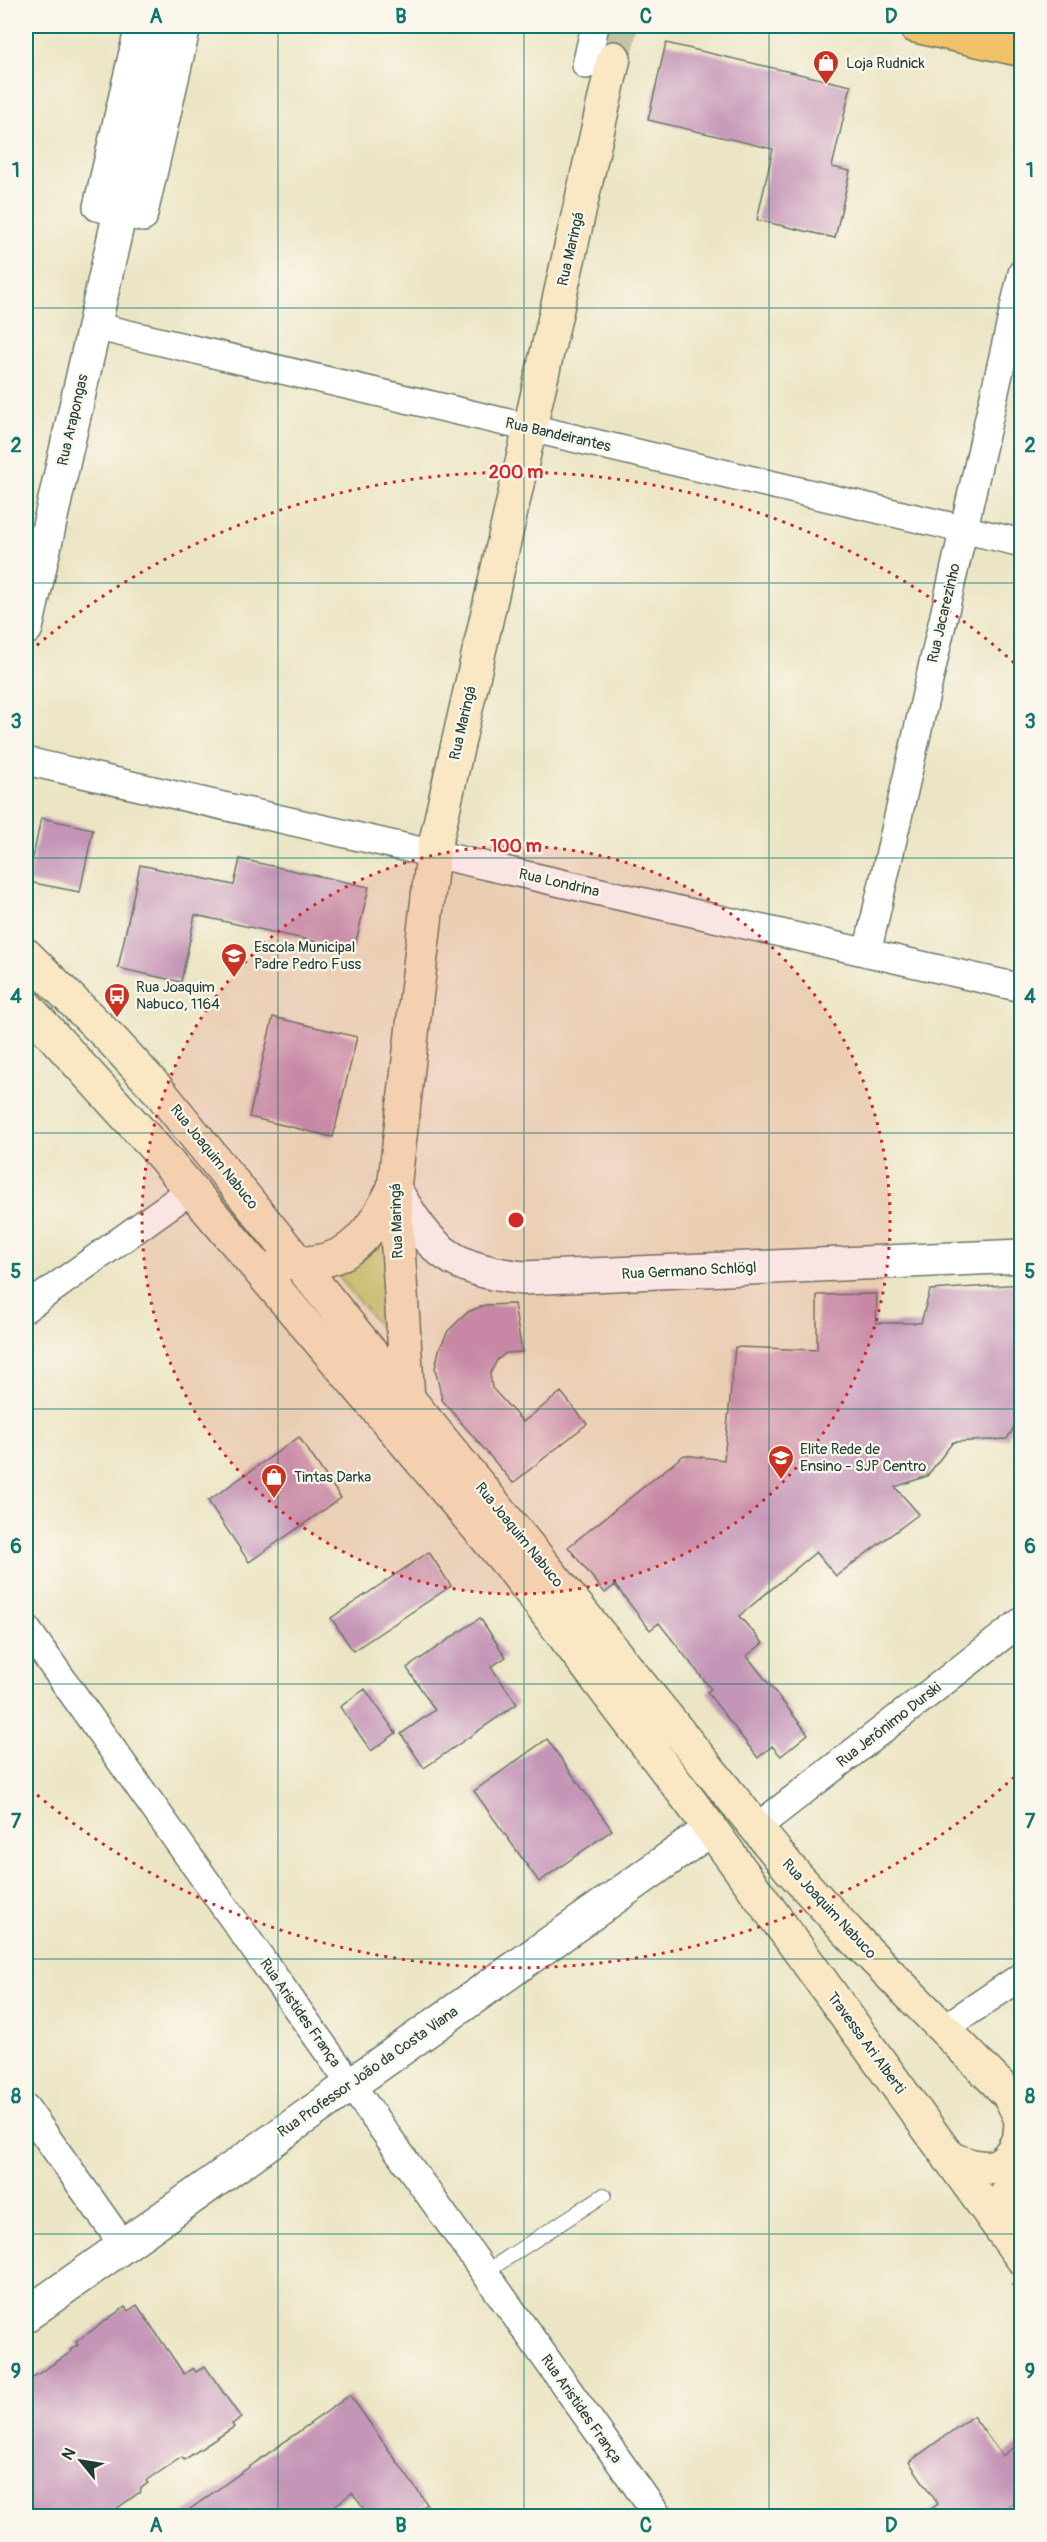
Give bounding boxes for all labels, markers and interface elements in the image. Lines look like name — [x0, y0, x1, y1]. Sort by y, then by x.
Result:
text: A — [150, 4, 163, 29]
text: B — [395, 4, 407, 29]
text: C — [640, 4, 652, 29]
text: D — [885, 4, 898, 29]
shop icon: Loja Rudnick — [811, 48, 841, 86]
place label: Loja Rudnick — [846, 54, 926, 73]
text: 1 — [12, 158, 20, 183]
text: 1 — [1026, 158, 1034, 183]
street label: Rua Maringá — [553, 210, 589, 288]
street label: Rua Arapongas — [53, 372, 93, 468]
street label: Rua Bandeirantes — [503, 414, 613, 456]
text: 2 — [10, 433, 22, 458]
text: 2 — [1024, 433, 1036, 458]
text: 200 m — [489, 461, 543, 484]
street label: Rua Jacarezinho — [923, 561, 965, 665]
street label: Rua Maringá — [445, 684, 481, 762]
text: 3 — [10, 709, 22, 734]
text: 3 — [1024, 709, 1036, 734]
text: 100 m — [490, 835, 542, 858]
street label: Rua Londrina — [517, 865, 601, 901]
place label: Escola Municipal Padre Pedro Fuss — [254, 938, 361, 974]
school or university icon: Escola Municipal Padre Pedro Fuss — [219, 941, 249, 979]
place label: Rua Joaquim Nabuco, 1164 — [136, 978, 220, 1014]
bus stop icon: Rua Joaquim Nabuco, 1164 — [102, 981, 132, 1019]
text: 4 — [10, 984, 22, 1009]
text: 4 — [1024, 984, 1036, 1009]
street label: Rua Joaquim Nabuco — [166, 1101, 262, 1213]
street label: Rua Maringá — [386, 1183, 408, 1259]
centre of rings — [506, 1210, 526, 1230]
street label: Rua Germano Schlögl — [621, 1258, 757, 1284]
text: 5 — [11, 1259, 22, 1284]
text: 5 — [1025, 1259, 1036, 1284]
place label: Elite Rede de Ensino - SJP Centro — [800, 1440, 926, 1476]
school or university icon: Elite Rede de Ensino - SJP Centro — [766, 1443, 796, 1481]
shop icon: Tintas Darka — [259, 1462, 289, 1500]
place label: Tintas Darka — [294, 1468, 371, 1487]
street label: Rua Joaquim Nabuco — [471, 1479, 567, 1591]
text: 6 — [10, 1534, 22, 1559]
text: 6 — [1024, 1534, 1036, 1559]
street label: Rua Jerônimo Durski — [833, 1678, 945, 1772]
text: 7 — [11, 1809, 22, 1834]
text: 7 — [1025, 1809, 1036, 1834]
street label: Rua Joaquim Nabuco — [778, 1855, 880, 1963]
street label: Rua Aristides França — [255, 1955, 345, 2071]
street label: Travessa Ari Alberti — [823, 1988, 909, 2098]
street label: Rua Professor João da Costa Viana — [274, 2002, 462, 2142]
text: 8 — [11, 2084, 21, 2109]
text: 8 — [1025, 2084, 1035, 2109]
street label: Rua Aristides França — [536, 2351, 626, 2467]
text: 9 — [11, 2359, 21, 2384]
text: 9 — [1025, 2359, 1035, 2384]
north arrow — [51, 2431, 111, 2491]
text: N — [58, 2444, 80, 2464]
text: A — [150, 2513, 163, 2538]
text: B — [395, 2513, 407, 2538]
text: C — [640, 2513, 652, 2538]
text: D — [885, 2513, 898, 2538]

